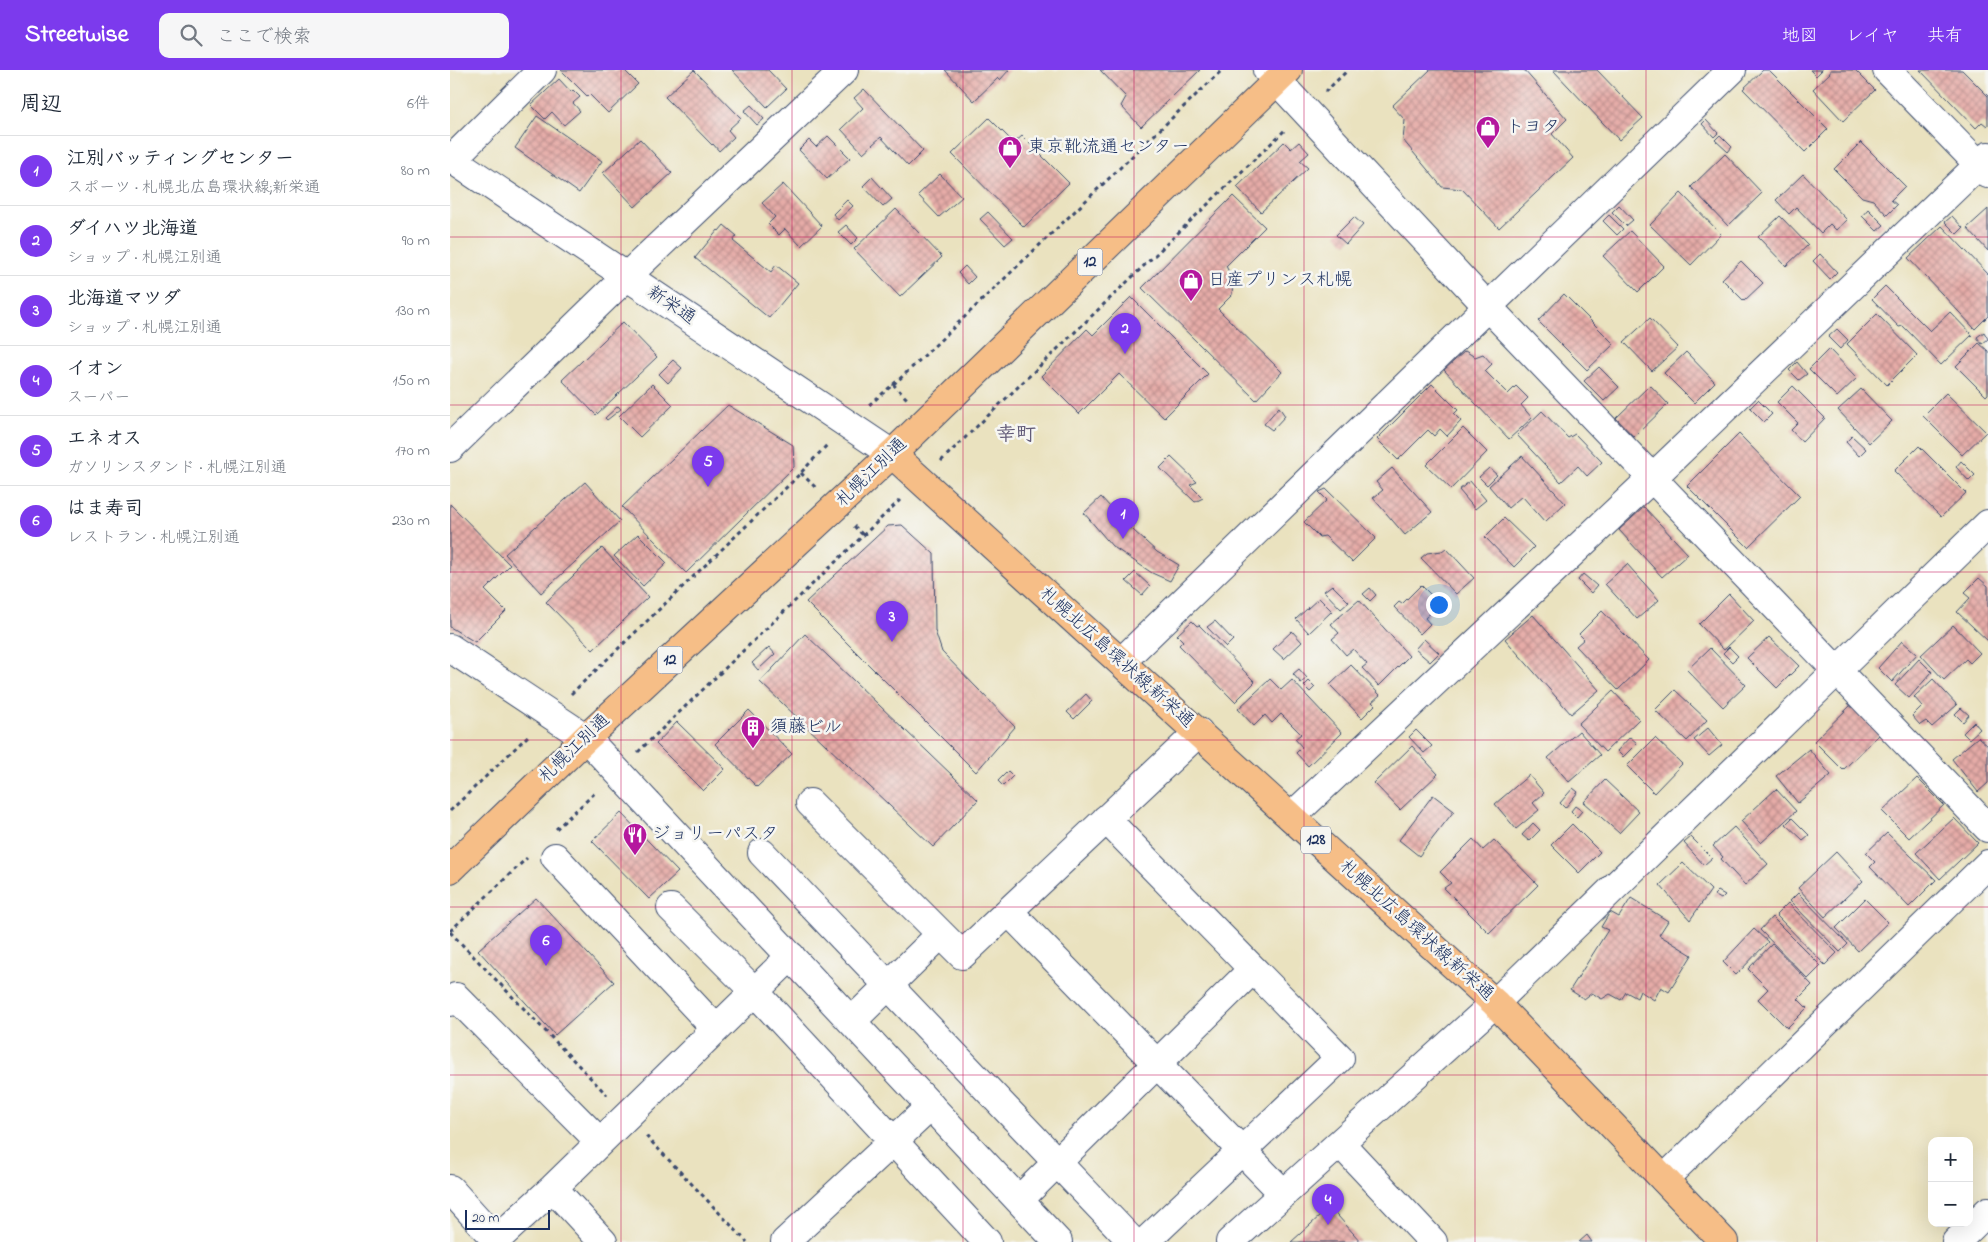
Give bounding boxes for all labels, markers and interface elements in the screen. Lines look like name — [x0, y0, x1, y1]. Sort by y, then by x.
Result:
search box — [159, 13, 509, 58]
text: Streetwise — [25, 18, 129, 53]
icon: search — [177, 21, 205, 49]
text: ここで検索 — [217, 24, 312, 51]
text: 地図 — [1782, 24, 1818, 50]
text: レイヤ — [1846, 24, 1899, 50]
text: 共有 — [1927, 24, 1963, 50]
text: 周辺 — [20, 90, 62, 120]
text: 6件 — [407, 92, 430, 116]
shop icon: トヨタ — [1475, 115, 1501, 149]
place label: トヨタ — [1506, 115, 1560, 141]
shop icon: 東京靴流通センター — [997, 135, 1023, 169]
place label: 東京靴流通センター — [1028, 135, 1189, 161]
text: 江別バッティングセンター — [67, 146, 294, 173]
text: 1 — [33, 159, 39, 183]
text: 80 m — [401, 159, 430, 183]
text: スポーツ · 札幌北広島環状線;新栄通 — [67, 176, 320, 200]
text: ダイハツ北海道 — [67, 216, 198, 243]
text: 2 — [32, 229, 40, 253]
text: 90 m — [402, 229, 430, 253]
text: ショップ · 札幌江別通 — [67, 246, 222, 270]
road number: 12 — [1078, 248, 1102, 276]
shop icon: 日産プリンス札幌 — [1178, 268, 1204, 302]
place label: 日産プリンス札幌 — [1208, 268, 1352, 294]
street label: 新栄通 — [641, 280, 701, 332]
text: 北海道マツダ — [67, 286, 181, 313]
text: 3 — [33, 299, 39, 323]
text: 130 m — [395, 299, 430, 323]
pin: 2 — [1109, 313, 1141, 354]
text: ショップ · 札幌江別通 — [67, 316, 222, 340]
text: イオン — [67, 356, 124, 383]
text: 4 — [33, 369, 39, 393]
text: 150 m — [392, 369, 430, 393]
text: スーパー — [67, 386, 130, 410]
district label: 幸町 — [996, 421, 1036, 450]
text: エネオス — [67, 426, 142, 453]
street label: 札幌江別通 — [831, 432, 913, 514]
text: 5 — [31, 439, 41, 463]
text: 170 m — [395, 439, 430, 463]
pin: 5 — [692, 446, 724, 487]
text: ガソリンスタンド · 札幌江別通 — [67, 456, 287, 480]
text: はま寿司 — [67, 496, 143, 523]
pin: 1 — [1107, 498, 1139, 539]
text: 6 — [32, 509, 40, 533]
text: 230 m — [392, 509, 430, 533]
text: レストラン · 札幌江別通 — [67, 526, 240, 550]
street label: 札幌北広島環状線;新栄通 — [1033, 581, 1199, 735]
your location — [1426, 592, 1452, 618]
pin: 3 — [876, 601, 908, 642]
road number: 12 — [658, 646, 682, 674]
street label: 札幌江別通 — [534, 708, 616, 790]
building icon: 須藤ビル — [740, 715, 766, 749]
place label: 須藤ビル — [770, 715, 842, 741]
restaurant icon: ジョリーパスタ — [622, 822, 648, 856]
place label: ジョリーパスタ — [652, 822, 778, 848]
road number: 128 — [1301, 826, 1331, 854]
street label: 札幌北広島環状線;新栄通 — [1333, 854, 1499, 1008]
pin: 6 — [530, 925, 562, 966]
map controls — [1928, 1137, 1973, 1227]
button: + — [1928, 1137, 1973, 1182]
button: − — [1928, 1182, 1973, 1227]
pin: 4 — [1312, 1184, 1344, 1225]
scale bar — [465, 1207, 550, 1230]
text: 20 m — [472, 1208, 499, 1229]

